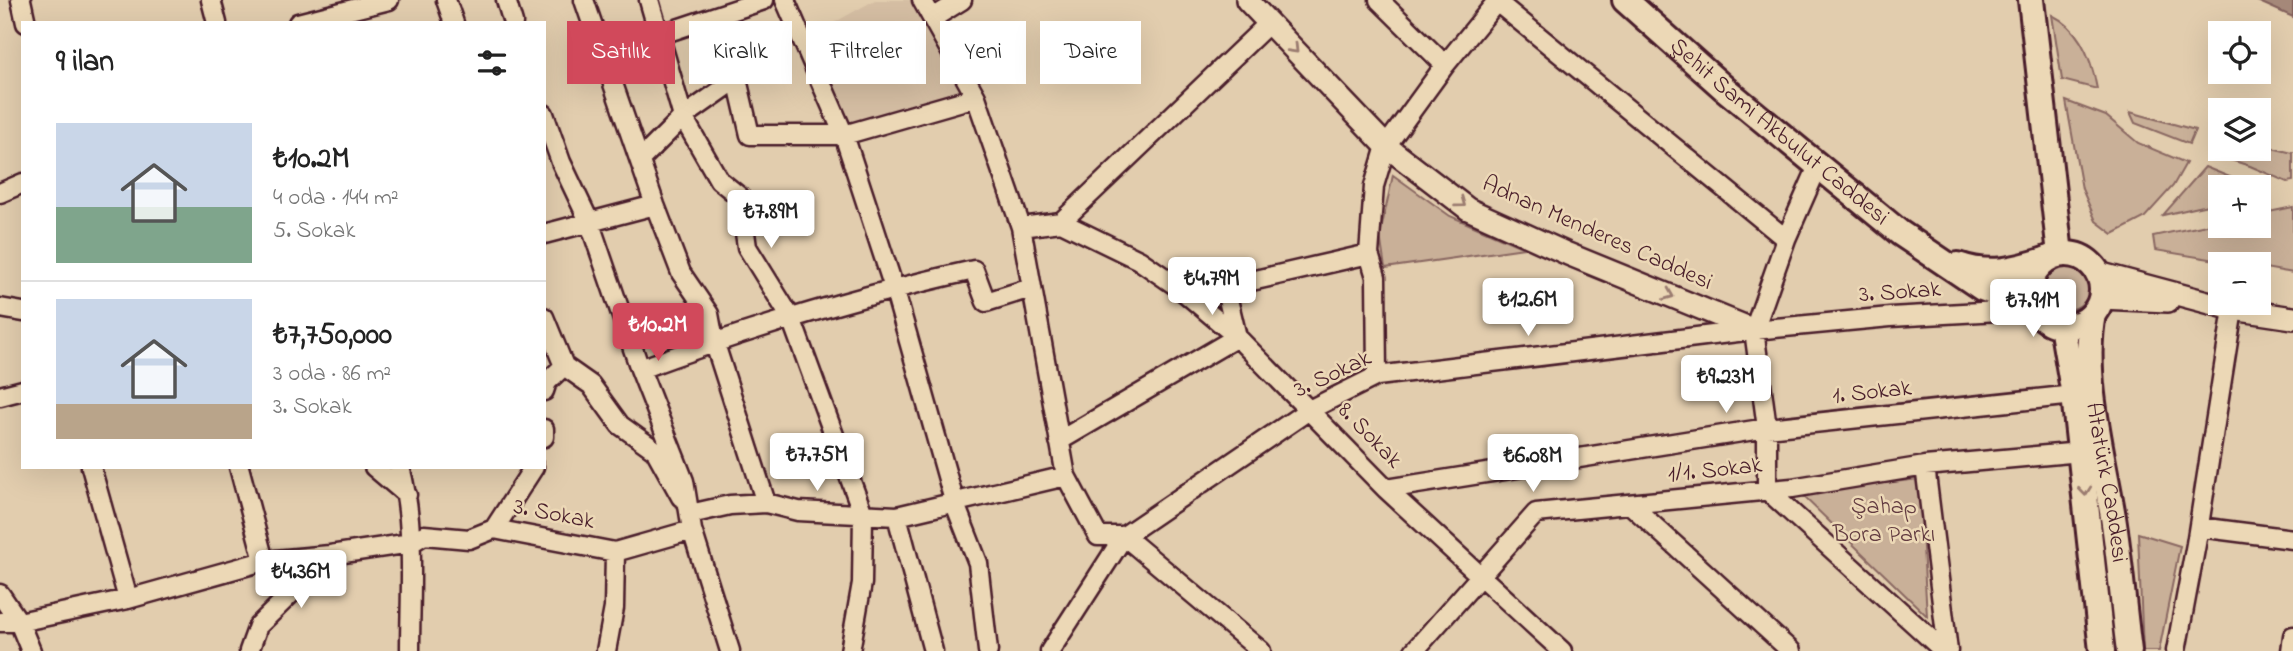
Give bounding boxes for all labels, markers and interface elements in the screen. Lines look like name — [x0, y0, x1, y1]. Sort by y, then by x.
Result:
chip: Satılık — [567, 21, 675, 84]
chip: Kiralık — [689, 21, 792, 84]
chip: Filtreler — [806, 21, 926, 84]
chip: Yeni — [940, 21, 1026, 84]
chip: Daire — [1040, 21, 1141, 84]
map controls — [2208, 21, 2271, 315]
button: locate — [2208, 21, 2271, 84]
street label: Şehit Sami Akbulut Caddesi — [1661, 30, 1897, 235]
text: 9 ilan — [56, 41, 114, 85]
one-way arrow — [1286, 41, 1299, 54]
icon: filters — [473, 44, 511, 82]
button: layers — [2208, 98, 2271, 161]
text: ₺10.2M — [273, 138, 350, 182]
icon: home — [112, 151, 196, 235]
street label: Adnan Menderes Caddesi — [1476, 167, 1718, 301]
button: + — [2208, 175, 2271, 238]
text: 4 oda · 144 m² — [273, 182, 399, 215]
pin: ₺7.89M — [714, 190, 828, 250]
one-way arrow — [1453, 195, 1466, 207]
text: ₺7.89M — [743, 196, 799, 229]
text: 5. Sokak — [273, 215, 355, 248]
button: − — [2208, 252, 2271, 315]
pin: ₺4.79M — [1155, 258, 1269, 317]
text: ₺4.79M — [1184, 263, 1240, 296]
street label: 3. Sokak — [1858, 273, 1943, 313]
pin: ₺12.6M — [1471, 278, 1585, 338]
pin: ₺7.91M — [1976, 280, 2090, 339]
text: ₺12.6M — [1499, 284, 1557, 317]
text: ₺7.91M — [2006, 285, 2060, 318]
one-way arrow — [1662, 287, 1674, 301]
pin: ₺10.2M — [601, 304, 715, 363]
text: ₺10.2M — [629, 309, 687, 342]
text: ₺7,750,000 — [273, 314, 392, 358]
icon: home — [112, 327, 196, 411]
street label: 3. Sokak — [1288, 342, 1378, 408]
pin: ₺9.23M — [1669, 356, 1783, 415]
text: 3 oda · 86 m² — [273, 358, 391, 391]
text: ₺9.23M — [1697, 361, 1755, 394]
street label: 1. Sokak — [1831, 371, 1914, 415]
text: 3. Sokak — [273, 391, 352, 424]
street label: 8. Sokak — [1328, 395, 1410, 478]
street label: Atatürk Caddesi — [2076, 400, 2136, 564]
pin: ₺7.75M — [760, 434, 874, 493]
pin: ₺6.08M — [1476, 434, 1590, 494]
text: ₺7.75M — [786, 439, 848, 472]
text: ₺6.08M — [1504, 440, 1562, 473]
street label: 1/1. Sokak — [1666, 449, 1764, 493]
one-way arrow — [2077, 486, 2092, 497]
street label: 3. Sokak — [510, 490, 598, 540]
park label: Şahap Bora Parkı — [1832, 490, 1935, 553]
pin: ₺4.36M — [244, 550, 358, 610]
text: ₺4.36M — [271, 556, 331, 589]

